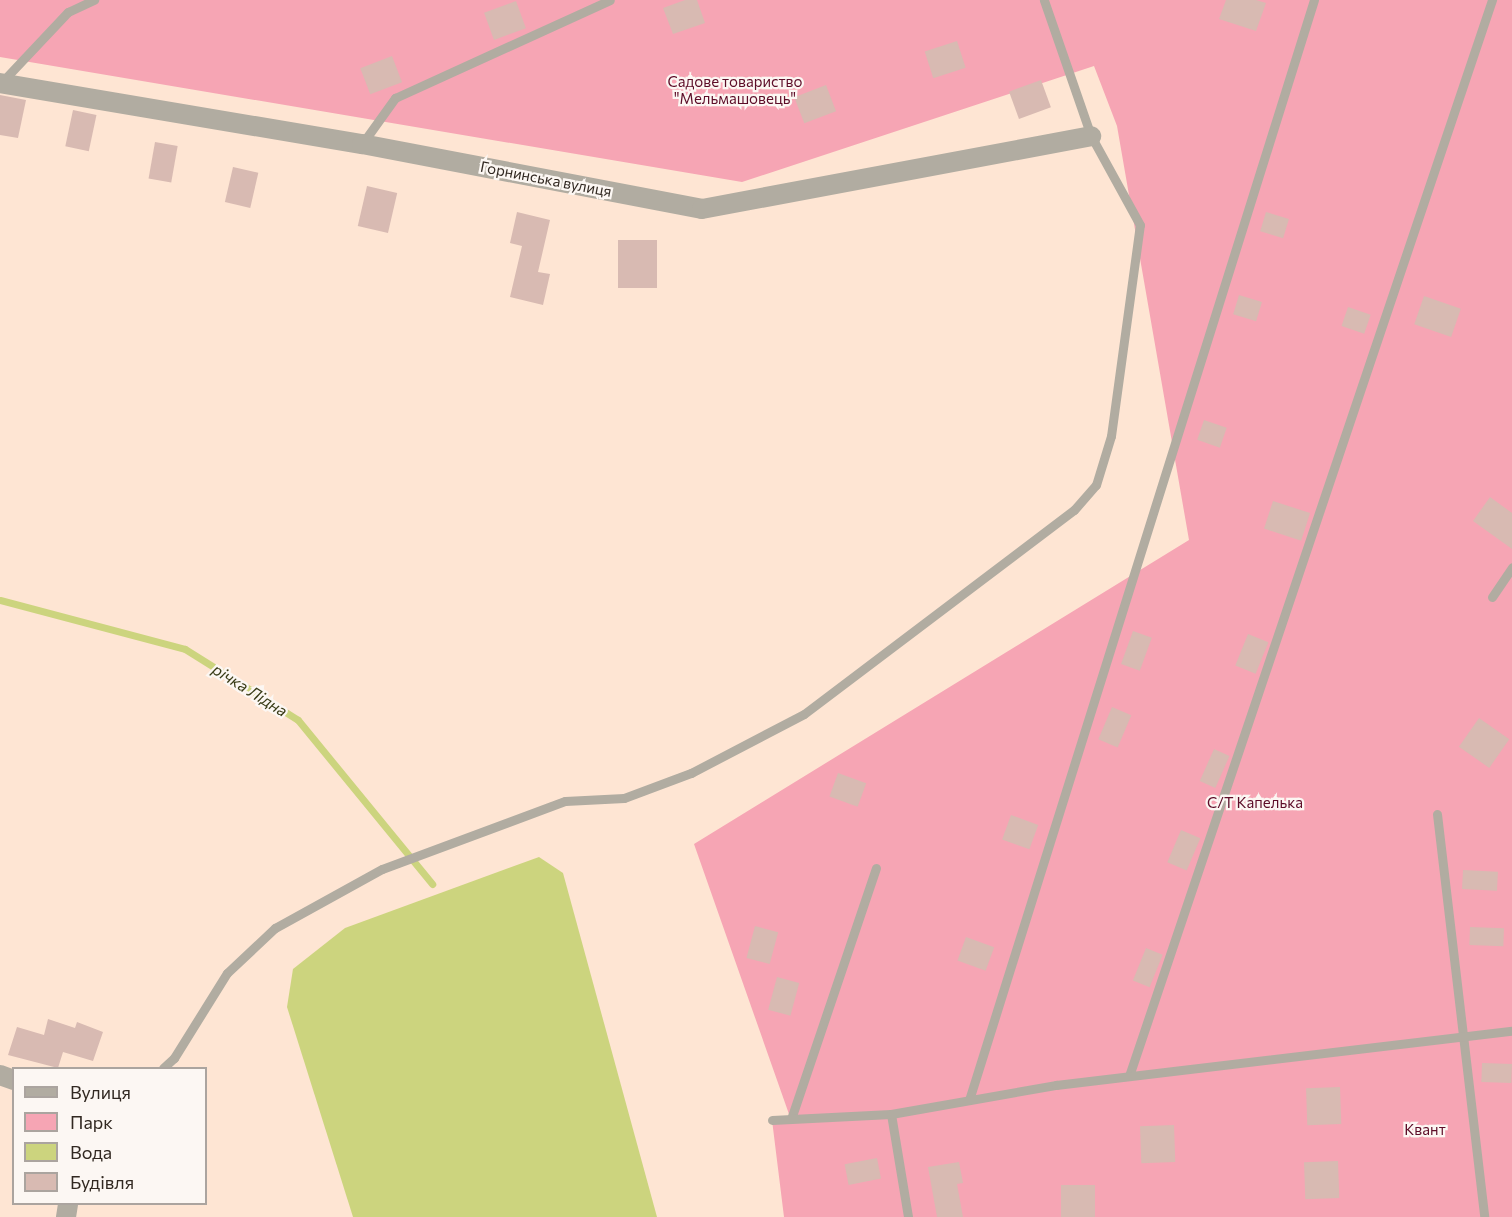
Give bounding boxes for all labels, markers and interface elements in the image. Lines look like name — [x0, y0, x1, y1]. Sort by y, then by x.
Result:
park label: Садове товариство "Мельмашовець" — [668, 72, 802, 107]
street label: Горнинська вулиця — [479, 157, 613, 201]
water label: річка Лідна — [209, 659, 291, 721]
park label: С/Т Капелька — [1207, 794, 1303, 812]
legend — [12, 1067, 207, 1205]
text: Вулиця — [70, 1081, 131, 1103]
text: Парк — [70, 1111, 113, 1133]
park label: Квант — [1404, 1121, 1446, 1139]
text: Вода — [70, 1141, 112, 1163]
text: Будівля — [70, 1171, 134, 1193]

